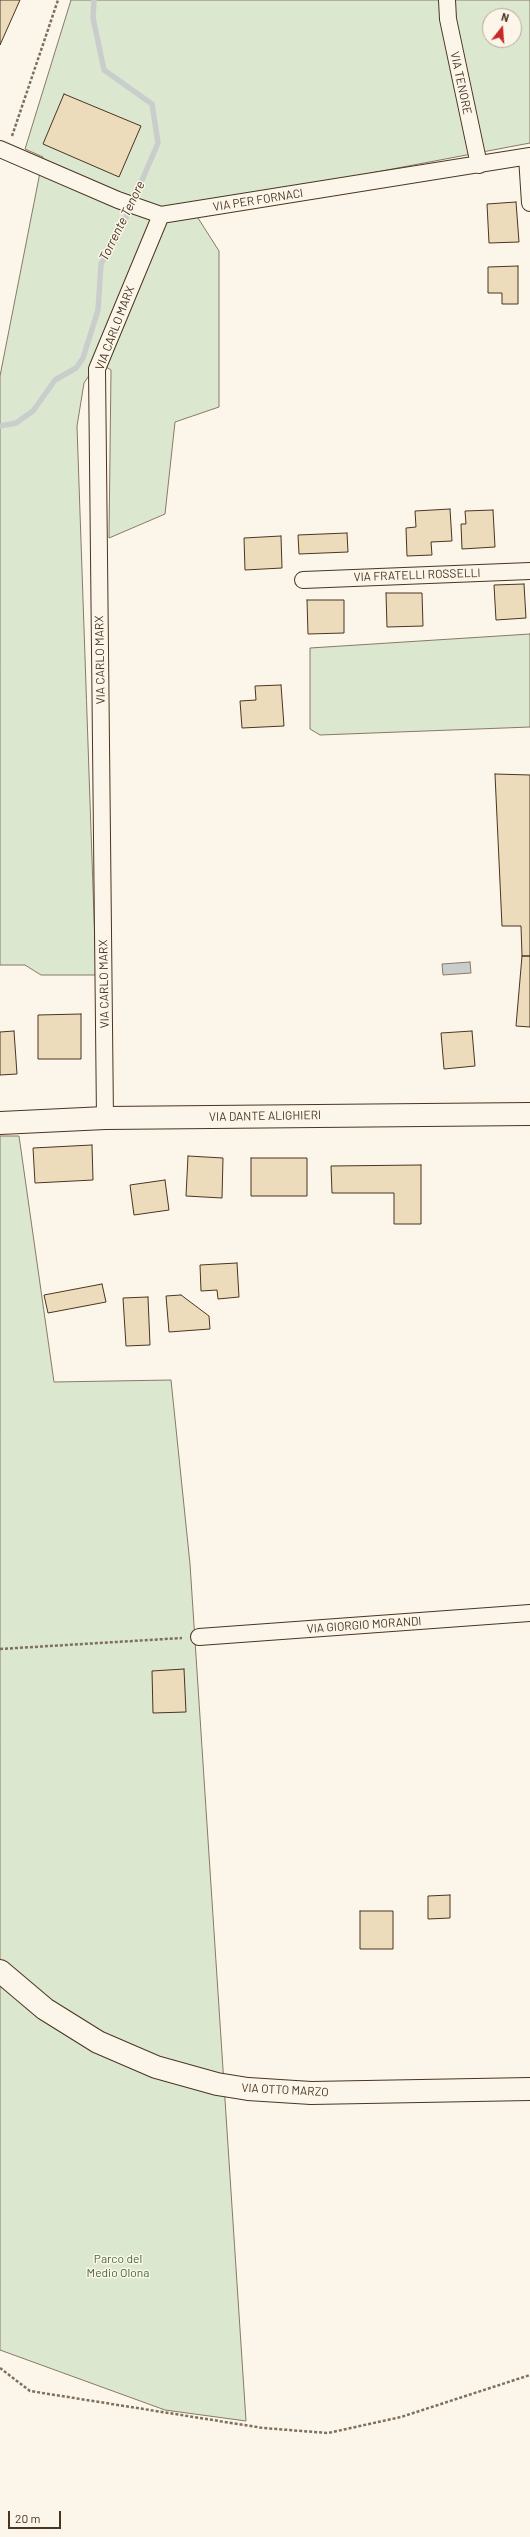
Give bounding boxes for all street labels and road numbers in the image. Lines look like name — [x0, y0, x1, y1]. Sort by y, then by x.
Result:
street label: VIA TENORE — [447, 50, 475, 116]
street label: VIA PER FORNACI — [212, 186, 304, 214]
street label: VIA CARLO MARX — [92, 284, 138, 372]
street label: VIA FRATELLI ROSSELLI — [353, 566, 481, 584]
street label: VIA CARLO MARX — [92, 615, 108, 705]
street label: VIA CARLO MARX — [96, 939, 112, 1029]
street label: VIA DANTE ALIGHIERI — [209, 1108, 321, 1124]
street label: VIA GIORGIO MORANDI — [306, 1614, 422, 1636]
street label: VIA OTTO MARZO — [241, 2081, 329, 2099]

